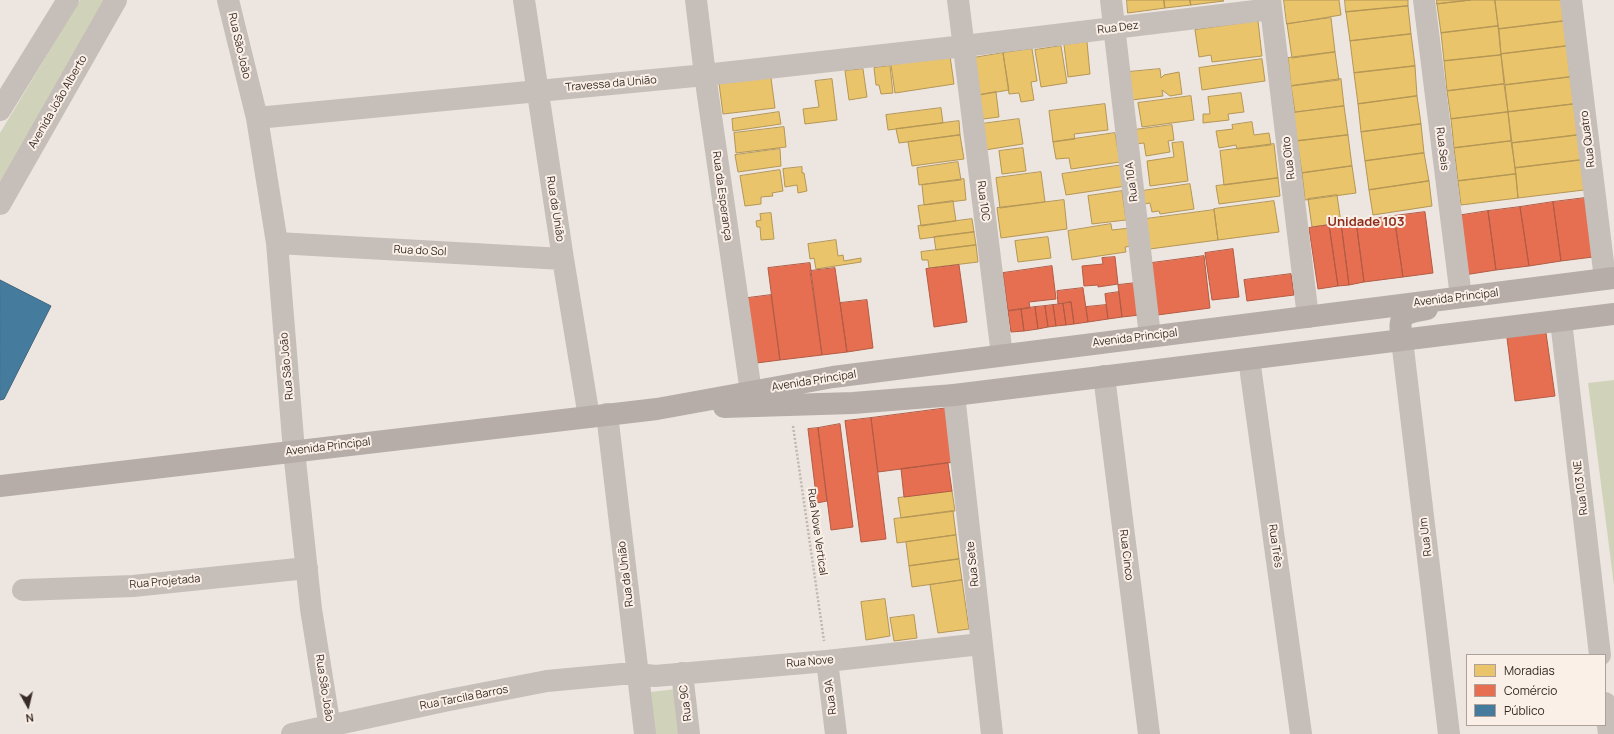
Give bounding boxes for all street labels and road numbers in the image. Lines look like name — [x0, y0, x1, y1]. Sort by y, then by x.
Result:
street label: Rua São João — [225, 12, 253, 80]
street label: Rua Dez — [1097, 19, 1139, 37]
street label: Avenida João Alberto — [26, 53, 90, 151]
street label: Travessa da União — [565, 73, 657, 95]
street label: Rua Quatro — [1578, 110, 1598, 168]
street label: Rua Seis — [1433, 127, 1451, 171]
street label: Rua Oito — [1280, 136, 1298, 180]
street label: Rua da Esperança — [709, 150, 735, 242]
street label: Rua 10A — [1123, 161, 1141, 203]
street label: Rua da União — [543, 175, 567, 243]
street label: Rua 10C — [974, 180, 992, 222]
street label: Rua do Sol — [393, 243, 447, 259]
street label: Avenida Principal — [1413, 286, 1499, 310]
street label: Avenida Principal — [1092, 326, 1178, 350]
street label: Rua São João — [277, 332, 297, 400]
street label: Avenida Principal — [771, 368, 857, 394]
street label: Avenida Principal — [285, 435, 371, 459]
street label: Rua 103 NE — [1571, 460, 1591, 516]
street label: Rua Nove Vertical — [804, 488, 830, 576]
street label: Rua Um — [1417, 517, 1435, 557]
street label: Rua Três — [1265, 523, 1285, 569]
street label: Rua Cinco — [1116, 529, 1136, 581]
street label: Rua da União — [615, 540, 637, 608]
street label: Rua Sete — [964, 541, 982, 587]
street label: Rua Projetada — [129, 572, 201, 592]
street label: Rua Nove — [786, 653, 834, 671]
street label: Rua São João — [312, 654, 336, 722]
street label: Rua 9A — [822, 679, 840, 715]
street label: Rua Tarcila Barros — [419, 683, 509, 713]
street label: Rua 9C — [677, 684, 695, 722]

